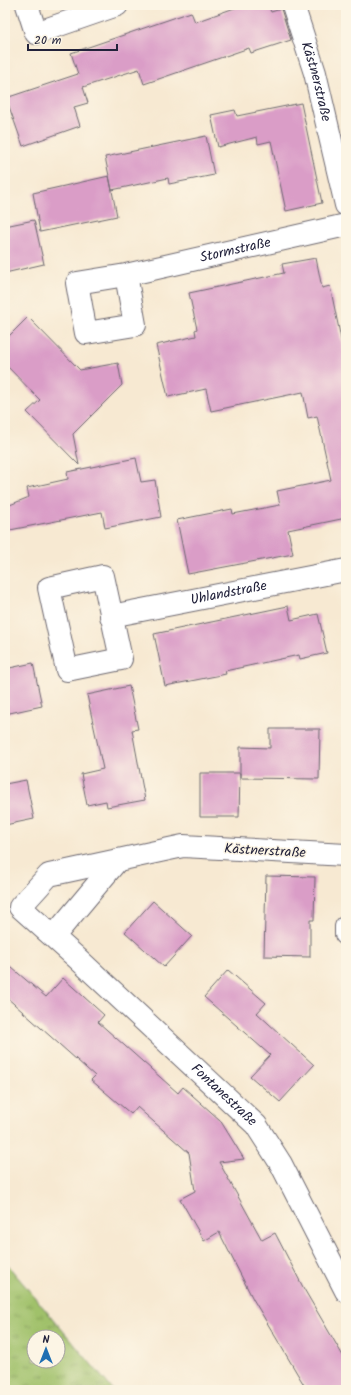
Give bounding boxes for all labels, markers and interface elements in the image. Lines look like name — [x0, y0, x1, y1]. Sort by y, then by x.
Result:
scale bar — [28, 26, 117, 52]
text: 20 m — [34, 31, 62, 50]
street label: Kästnerstraße — [295, 39, 337, 124]
street label: Stormstraße — [198, 231, 274, 269]
street label: Uhlandstraße — [189, 575, 270, 611]
street label: Kästnerstraße — [224, 838, 307, 864]
street label: Fontanestraße — [186, 1058, 263, 1132]
north arrow — [26, 1329, 66, 1369]
text: N — [43, 1331, 50, 1349]

